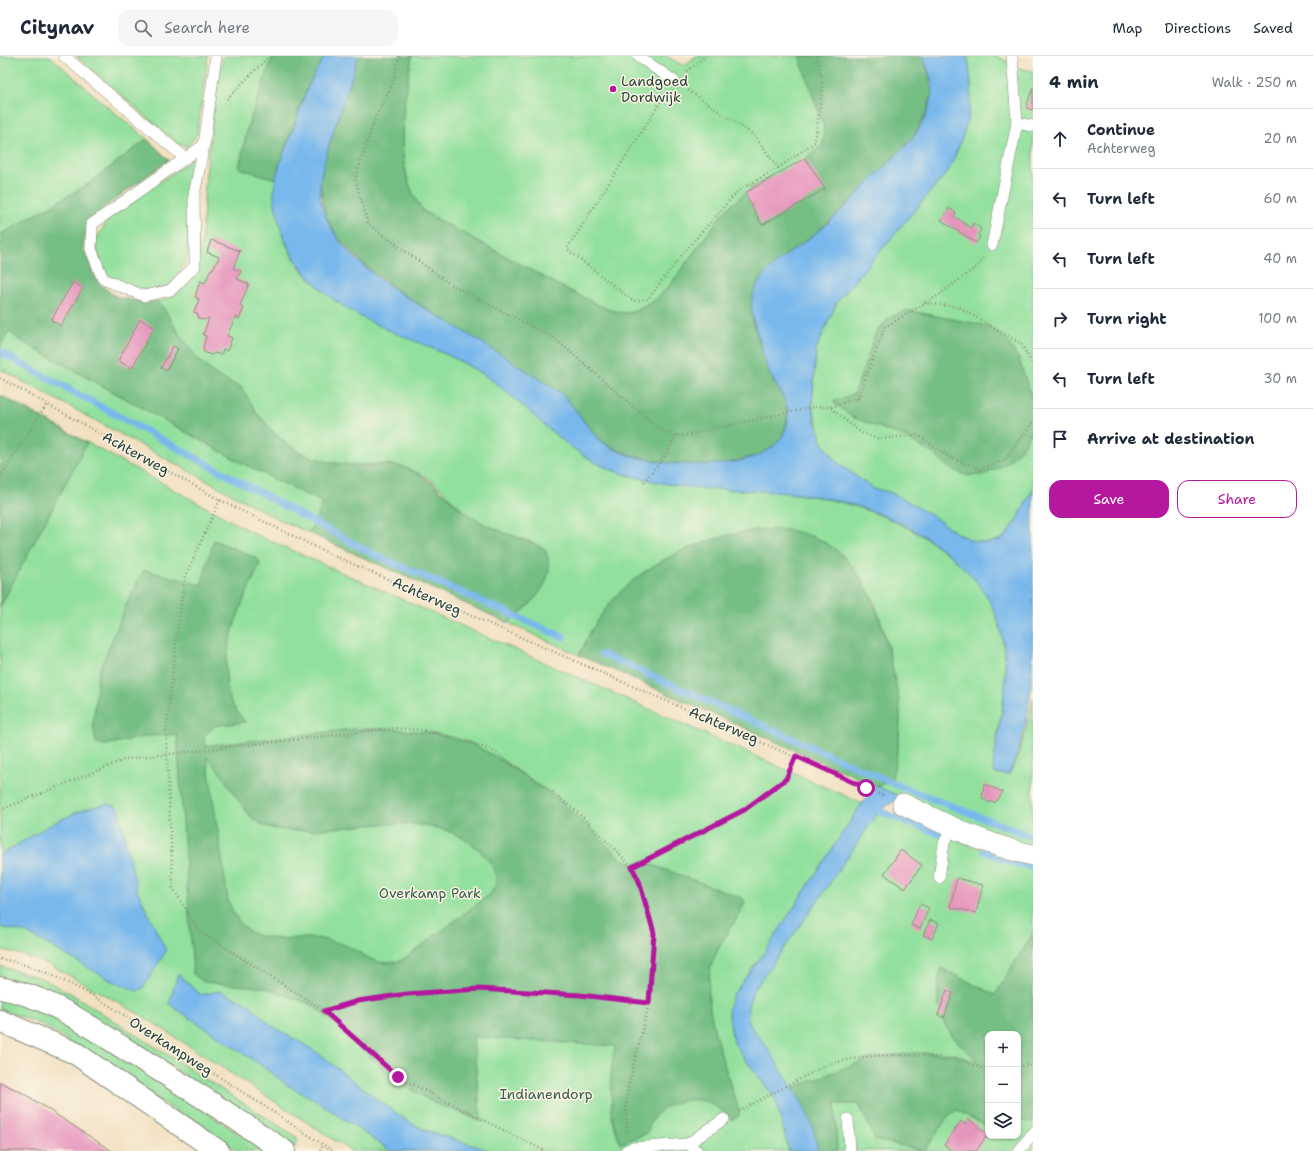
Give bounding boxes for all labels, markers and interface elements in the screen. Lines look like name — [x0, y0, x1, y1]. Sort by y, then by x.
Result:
search box — [118, 10, 398, 46]
text: Citynav — [20, 15, 94, 40]
icon: search — [132, 17, 154, 39]
text: Search here — [164, 18, 250, 38]
text: Map — [1113, 19, 1143, 37]
text: Directions — [1165, 19, 1231, 37]
text: Saved — [1253, 19, 1293, 37]
text: 4 min — [1049, 71, 1099, 93]
place label: Landgoed Dordwijk — [621, 72, 688, 106]
text: Walk · 250 m — [1212, 74, 1297, 91]
marker: Landgoed Dordwijk — [608, 84, 618, 94]
text: Continue — [1087, 120, 1155, 140]
icon: ahead — [1049, 128, 1071, 150]
text: 20 m — [1264, 130, 1297, 147]
text: Achterweg — [1087, 140, 1155, 157]
icon: left — [1049, 188, 1071, 210]
text: Turn left — [1087, 189, 1155, 209]
text: 60 m — [1264, 190, 1297, 207]
icon: left — [1049, 248, 1071, 270]
text: Turn left — [1087, 249, 1155, 269]
text: 40 m — [1263, 250, 1297, 267]
icon: right — [1049, 308, 1071, 330]
text: Turn right — [1087, 309, 1167, 329]
text: 100 m — [1258, 310, 1297, 327]
icon: left — [1049, 368, 1071, 390]
text: Turn left — [1087, 369, 1155, 389]
text: 30 m — [1263, 370, 1297, 387]
street label: Achterweg — [99, 427, 173, 479]
icon: arrive — [1049, 428, 1071, 450]
text: Arrive at destination — [1087, 429, 1255, 449]
button: Save — [1049, 480, 1169, 518]
button: Share — [1177, 480, 1297, 518]
street label: Achterweg — [390, 573, 464, 619]
street label: Achterweg — [687, 702, 761, 748]
route start — [857, 779, 875, 797]
park label: Overkamp Park — [379, 884, 481, 902]
street label: Overkampweg — [126, 1012, 216, 1080]
map controls — [985, 1031, 1021, 1139]
button: + — [985, 1031, 1021, 1067]
button: − — [985, 1067, 1021, 1103]
route end — [389, 1068, 407, 1086]
park label: Indianendorp — [499, 1085, 593, 1103]
button: layers — [985, 1103, 1021, 1139]

